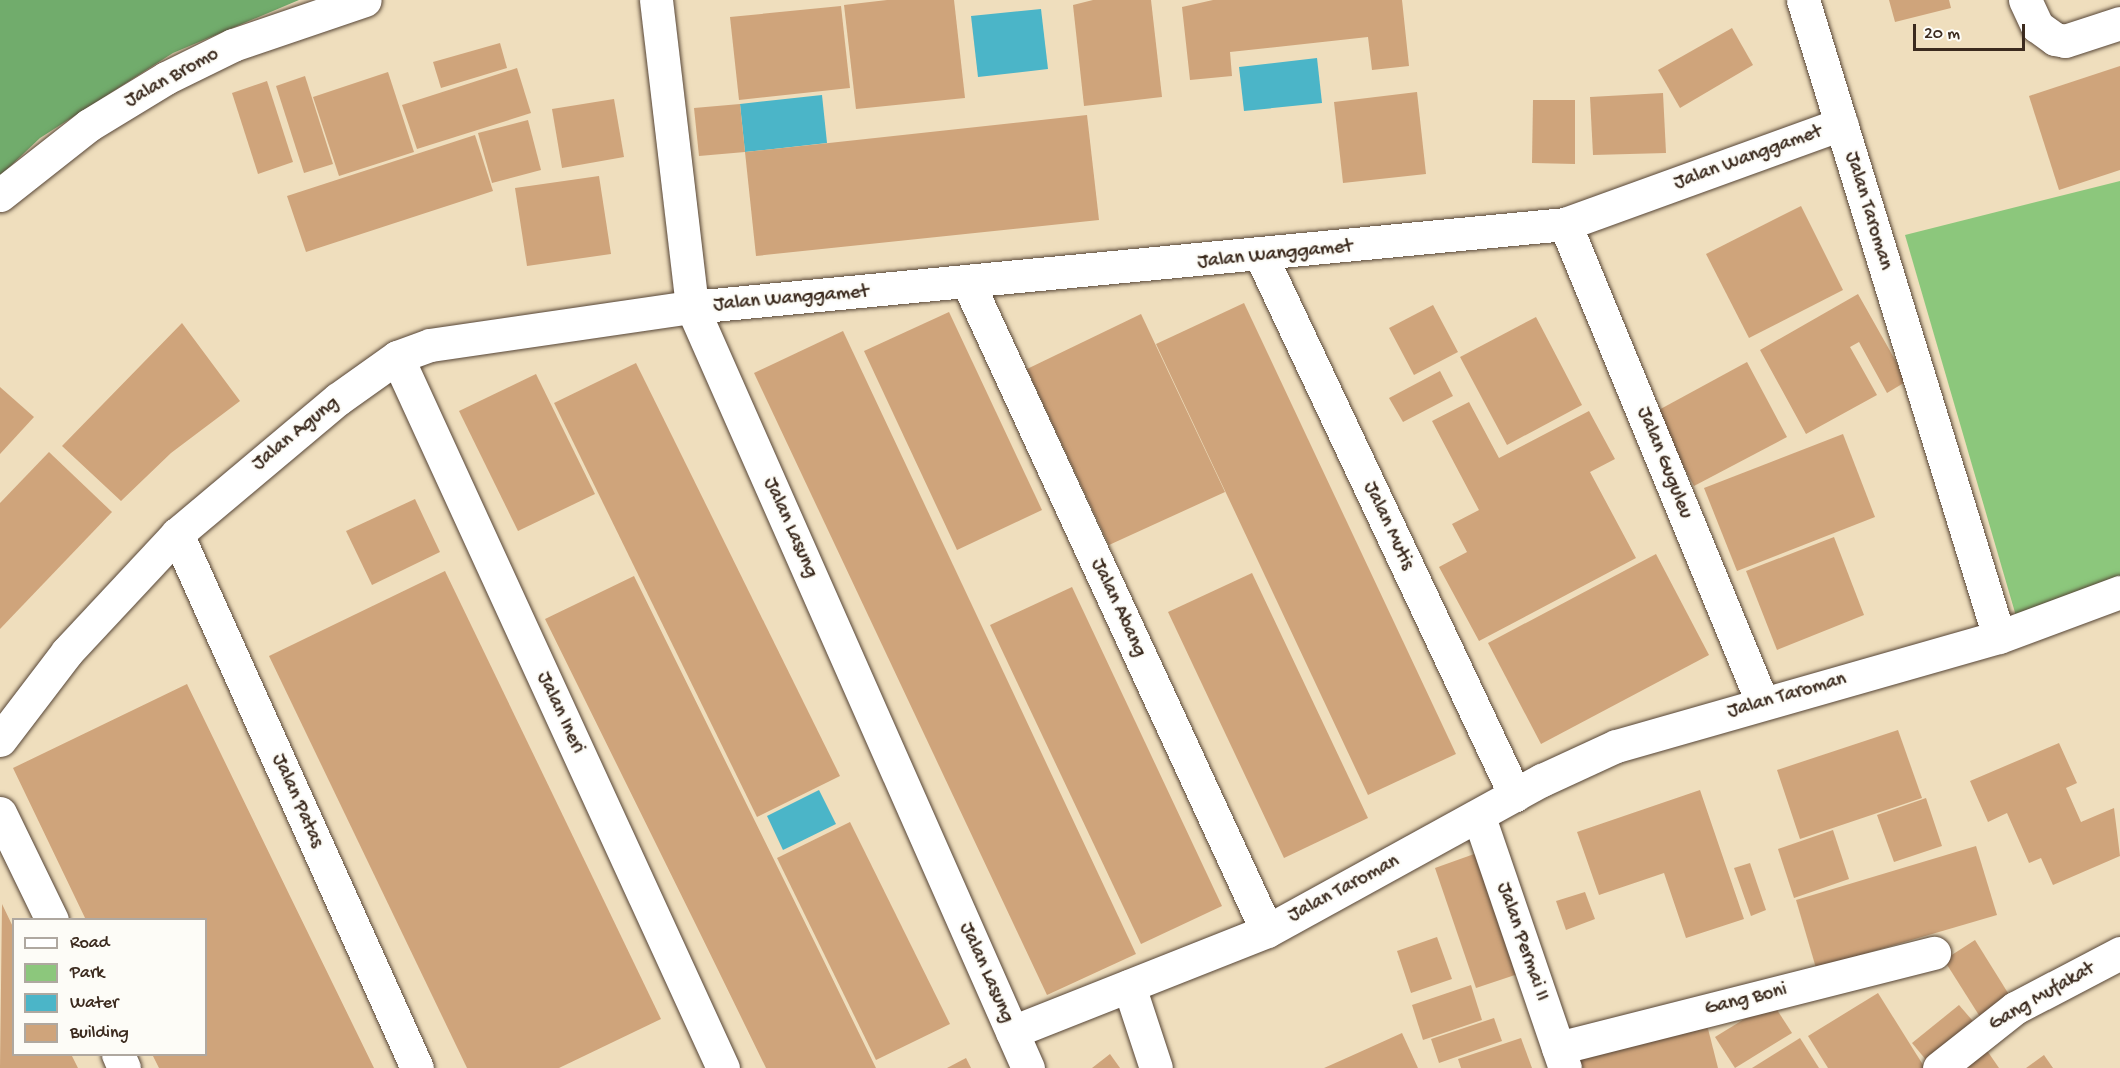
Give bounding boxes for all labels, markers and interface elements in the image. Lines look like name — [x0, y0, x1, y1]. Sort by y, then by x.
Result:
scale bar — [1916, 12, 2028, 50]
text: 20 m — [1924, 24, 1960, 45]
street label: Jalan Bromo — [121, 42, 223, 114]
street label: Jalan Wanggamet — [1671, 120, 1825, 196]
street label: Jalan Taroman — [1839, 149, 1897, 273]
street label: Jalan Wanggamet — [1196, 235, 1354, 275]
street label: Jalan Wanggamet — [712, 280, 870, 318]
street label: Jalan Agung — [248, 392, 344, 476]
street label: Jalan Guguleu — [1631, 404, 1697, 522]
street label: Jalan Lasung — [757, 474, 823, 582]
street label: Jalan Mutis — [1357, 478, 1419, 574]
street label: Jalan Abang — [1085, 555, 1151, 661]
street label: Jalan Ineri — [531, 668, 589, 758]
street label: Jalan Taroman — [1725, 668, 1849, 724]
street label: Jalan Patas — [266, 750, 328, 852]
street label: Jalan Taroman — [1284, 850, 1404, 928]
street label: Jalan Permai II — [1490, 880, 1554, 1004]
legend — [12, 918, 207, 1056]
street label: Jalan Lasung — [953, 919, 1019, 1027]
text: Road — [70, 933, 109, 954]
street label: Gang Mufakat — [1985, 957, 2099, 1037]
text: Park — [70, 963, 104, 984]
street label: Gang Boni — [1702, 978, 1790, 1022]
text: Water — [70, 993, 118, 1014]
text: Building — [70, 1023, 129, 1044]

